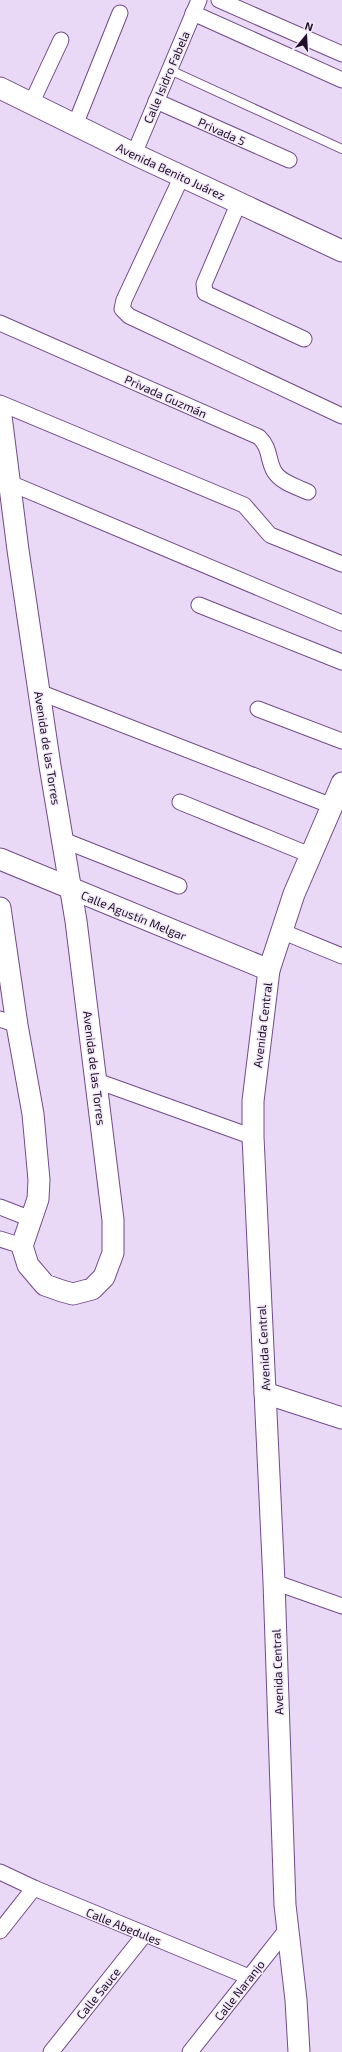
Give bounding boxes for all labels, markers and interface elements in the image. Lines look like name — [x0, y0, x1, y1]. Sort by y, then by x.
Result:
north arrow — [286, 16, 326, 56]
text: N — [303, 19, 315, 33]
street label: Calle Isidro Fabela — [140, 29, 192, 125]
street label: Privada 5 — [196, 114, 248, 148]
street label: Avenida Benito Juárez — [114, 140, 228, 202]
street label: Privada Guzmán — [123, 372, 209, 420]
street label: Avenida de las Torres — [32, 690, 64, 806]
street label: Calle Agustín Melgar — [79, 887, 189, 943]
street label: Avenida Central — [250, 981, 274, 1068]
street label: Avenida de las Torres — [81, 1010, 109, 1126]
street label: Avenida Central — [254, 1304, 272, 1391]
street label: Avenida Central — [268, 1628, 285, 1715]
street label: Calle Abedules — [84, 1905, 164, 1947]
street label: Calle Naranjo — [211, 1957, 268, 2024]
street label: Calle Sauce — [73, 1964, 123, 2022]

